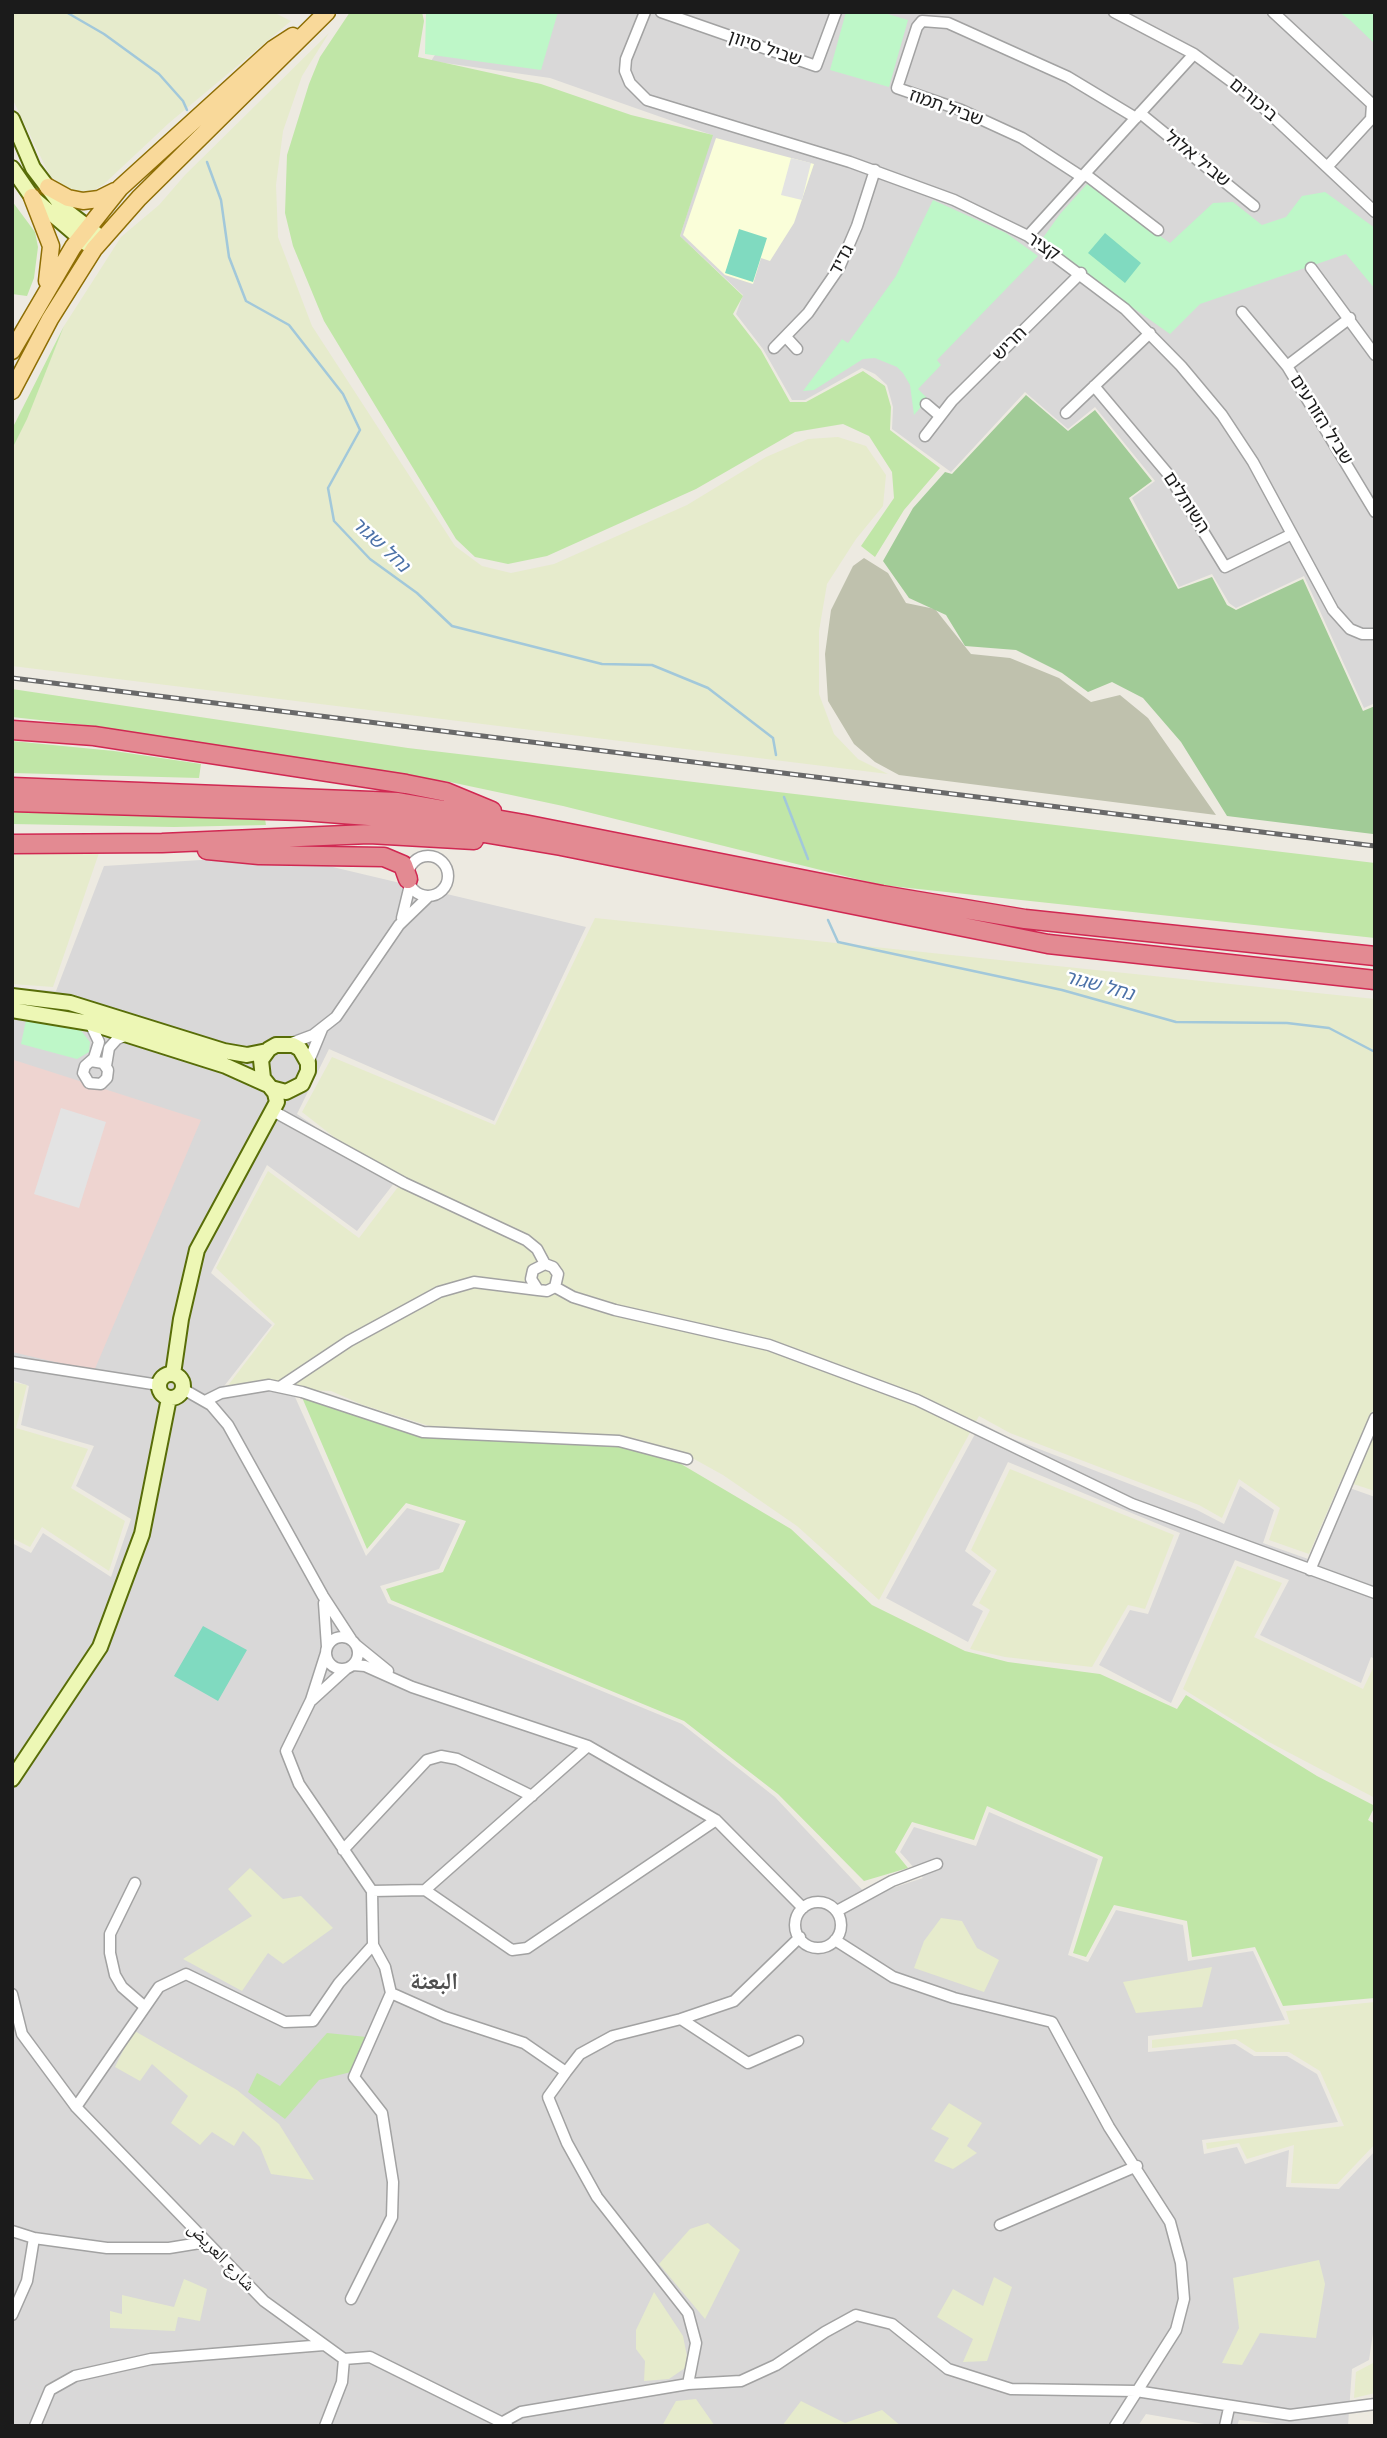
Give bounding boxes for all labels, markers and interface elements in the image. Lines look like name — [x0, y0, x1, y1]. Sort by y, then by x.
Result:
street label: שביל סיוון — [725, 26, 805, 72]
street label: ביכורים — [1224, 74, 1282, 126]
street label: שביל תמוז — [906, 85, 986, 131]
street label: שביל אלול — [1160, 126, 1234, 192]
street label: קציר — [1022, 228, 1064, 266]
street label: גדיד — [825, 241, 859, 279]
street label: חריש — [988, 322, 1032, 366]
street label: שביל הזורעים — [1285, 371, 1357, 469]
street label: השותלים — [1158, 468, 1214, 538]
water label: נחל שגור — [346, 512, 414, 578]
water label: נחל שגור — [1062, 966, 1136, 1006]
district label: البعنة — [410, 1968, 458, 1996]
street label: شارع العريض — [183, 2218, 259, 2296]

